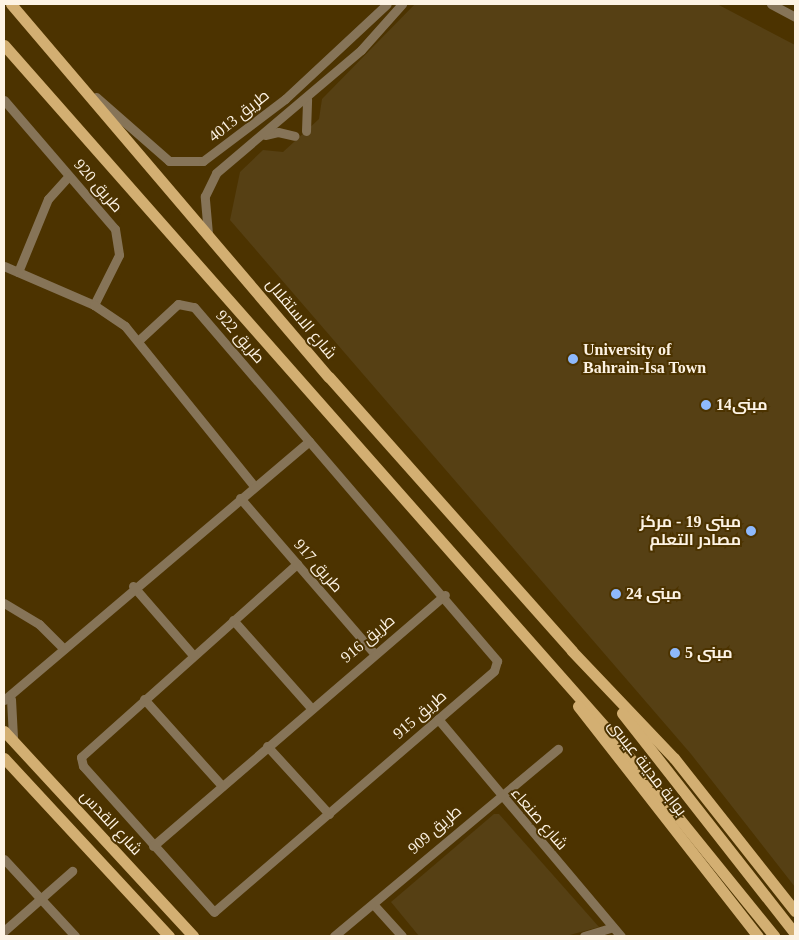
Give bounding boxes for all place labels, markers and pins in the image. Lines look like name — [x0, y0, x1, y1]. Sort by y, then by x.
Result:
place label: University of Bahrain-Isa Town — [583, 340, 706, 378]
marker: University of Bahrain-Isa Town — [567, 353, 579, 365]
place label: مبنى14 — [716, 395, 768, 415]
marker: مبنى14 — [700, 399, 712, 411]
place label: مبنى 19 - مركز مصادر التعلم — [639, 512, 741, 550]
marker: مبنى 19 - مركز مصادر التعلم — [745, 525, 757, 537]
place label: مبنى 24 — [626, 584, 682, 604]
marker: مبنى 24 — [610, 588, 622, 600]
place label: مبنى 5 — [685, 643, 733, 663]
marker: مبنى 5 — [669, 647, 681, 659]

